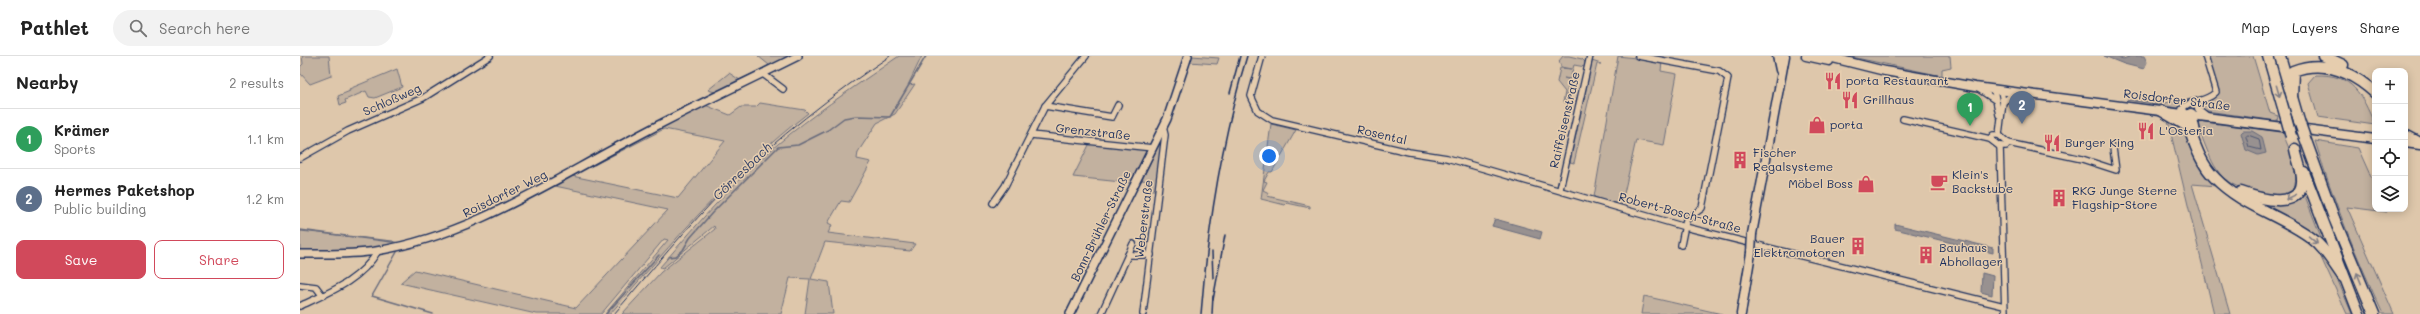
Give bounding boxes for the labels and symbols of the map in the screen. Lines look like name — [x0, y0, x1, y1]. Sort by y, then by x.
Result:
street label: Raiffeisenstraße — [1545, 70, 1583, 170]
restaurant icon: porta Restaurant — [1823, 71, 1843, 91]
place label: porta Restaurant — [1846, 72, 1949, 88]
street label: Schloßweg — [360, 79, 423, 119]
one-way arrow — [2275, 84, 2282, 97]
street label: Roisdorfer Straße — [2123, 85, 2231, 114]
restaurant icon: Grillhaus — [1840, 90, 1860, 110]
place label: Grillhaus — [1863, 91, 1914, 107]
pin: 2 — [2009, 91, 2035, 124]
pin: 1 — [1957, 93, 1983, 126]
shop icon: porta — [1807, 115, 1827, 135]
place label: porta — [1830, 116, 1863, 132]
street label: Grenzstraße — [1055, 119, 1131, 143]
street label: Rosental — [1356, 121, 1409, 147]
restaurant icon: L'Osteria — [2136, 121, 2156, 141]
place label: L'Osteria — [2159, 122, 2213, 138]
restaurant icon: Burger King — [2042, 133, 2062, 153]
place label: Burger King — [2065, 134, 2134, 150]
water label: Görresbach — [708, 138, 775, 203]
place label: Fischer Regalsysteme — [1753, 144, 1833, 174]
your location — [1259, 146, 1279, 166]
building icon: Fischer Regalsysteme — [1730, 150, 1750, 170]
street label: Roisdorfer Weg — [460, 166, 549, 220]
place label: Klein's Backstube — [1952, 166, 2013, 196]
street label: Bonn-Brühler-Straße — [1066, 167, 1134, 284]
cafe icon: Klein's Backstube — [1929, 172, 1949, 192]
shop icon: Möbel Boss — [1856, 174, 1876, 194]
place label: Möbel Boss — [1788, 175, 1853, 191]
street label: Weberstraße — [1130, 179, 1156, 259]
place label: RKG Junge Sterne Flagship-Store — [2072, 182, 2177, 212]
street label: Robert-Bosch-Straße — [1617, 188, 1743, 236]
building icon: RKG Junge Sterne Flagship-Store — [2049, 188, 2069, 208]
one-way arrow — [2286, 194, 2298, 201]
place label: Bauer Elektromotoren — [1754, 230, 1845, 260]
building icon: Bauer Elektromotoren — [1848, 236, 1868, 256]
one-way arrow — [2308, 236, 2319, 245]
place label: Bauhaus Abhollager — [1939, 239, 2003, 269]
building icon: Bauhaus Abhollager — [1916, 245, 1936, 265]
one-way arrow — [2354, 273, 2362, 285]

